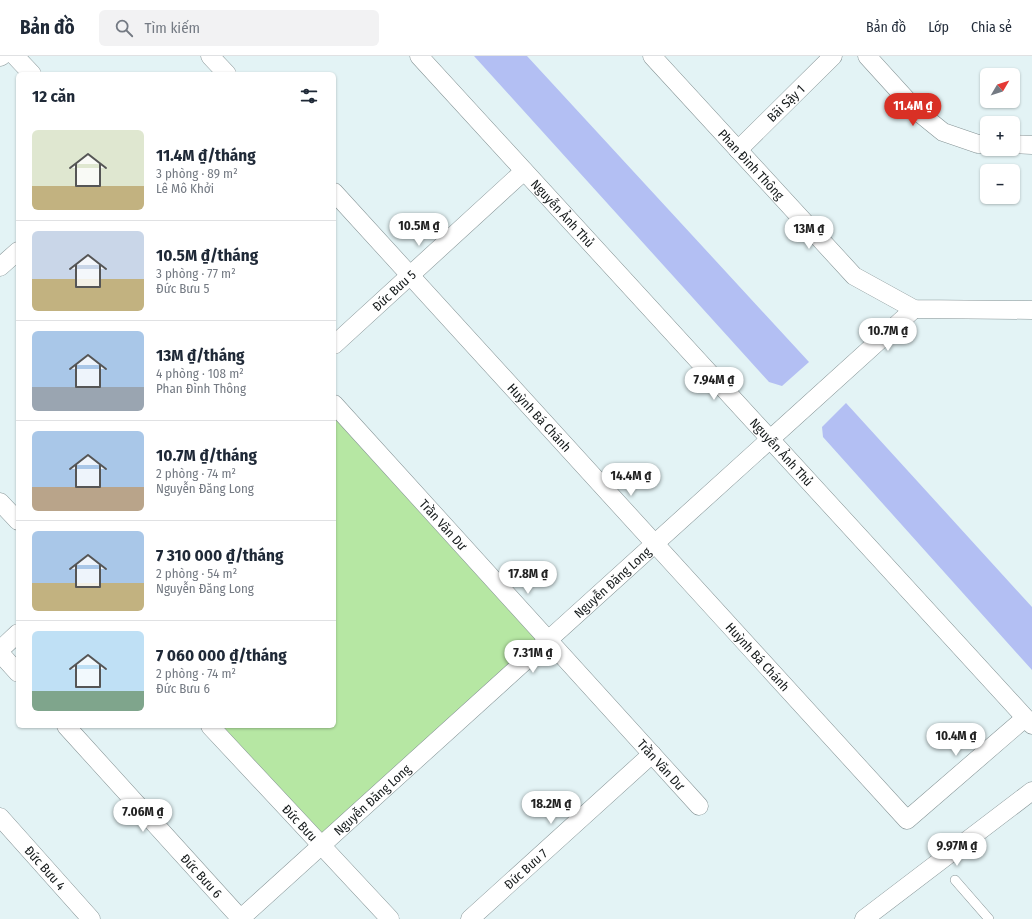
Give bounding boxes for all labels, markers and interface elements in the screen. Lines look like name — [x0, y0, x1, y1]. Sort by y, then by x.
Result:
search box — [99, 10, 379, 46]
text: Bản đồ — [20, 16, 75, 39]
icon: search — [113, 17, 135, 39]
text: Tìm kiếm — [145, 19, 200, 37]
text: Bản đồ — [866, 19, 906, 36]
text: Lớp — [928, 19, 949, 36]
text: Chia sẻ — [971, 19, 1012, 36]
north arrow — [980, 68, 1020, 108]
map controls — [980, 68, 1020, 204]
street label: Bãi Sậy 1 — [764, 81, 807, 125]
icon: filters — [298, 85, 320, 107]
text: 12 căn — [32, 86, 75, 107]
pin: 11.4M ₫ — [876, 93, 950, 127]
text: 11.4M ₫ — [893, 98, 933, 113]
button: + — [980, 116, 1020, 156]
street label: Phan Đình Thông — [715, 126, 788, 203]
text: 11.4M ₫/tháng — [156, 145, 256, 166]
icon: home — [64, 146, 112, 194]
button: − — [980, 164, 1020, 204]
text: 3 phòng · 89 m² — [156, 166, 238, 181]
street label: Nguyễn Ảnh Thủ — [528, 176, 598, 250]
text: Lê Mô Khởi — [156, 181, 214, 196]
pin: 10.5M ₫ — [382, 213, 456, 247]
pin: 13M ₫ — [781, 216, 837, 250]
text: 10.5M ₫ — [398, 218, 440, 233]
text: 13M ₫ — [794, 221, 824, 236]
text: 10.5M ₫/tháng — [156, 245, 258, 266]
icon: home — [64, 247, 112, 295]
text: 3 phòng · 77 m² — [156, 266, 236, 281]
street label: Đức Bưu 5 — [369, 267, 419, 314]
text: Đức Bưu 5 — [156, 281, 209, 296]
pin: 10.7M ₫ — [851, 318, 925, 352]
text: 10.7M ₫ — [868, 323, 908, 338]
text: 13M ₫/tháng — [156, 345, 245, 366]
icon: home — [64, 347, 112, 395]
text: 4 phòng · 108 m² — [156, 366, 244, 381]
pin: 7.94M ₫ — [677, 367, 751, 401]
text: 7.94M ₫ — [694, 372, 734, 387]
street label: Huỳnh Bá Chánh — [505, 380, 575, 455]
text: Phan Đình Thông — [156, 381, 246, 396]
street label: Nguyễn Ảnh Thủ — [747, 415, 816, 489]
text: 10.7M ₫/tháng — [156, 445, 257, 466]
icon: home — [64, 447, 112, 495]
pin: 14.4M ₫ — [594, 463, 668, 497]
text: 2 phòng · 74 m² — [156, 466, 236, 481]
text: 14.4M ₫ — [611, 468, 651, 483]
text: Nguyễn Đăng Long — [156, 481, 254, 496]
street label: Trần Văn Dư — [417, 496, 471, 554]
street label: Nguyễn Đăng Long — [571, 543, 654, 621]
text: 7 310 000 ₫/tháng — [156, 545, 283, 566]
icon: home — [64, 547, 112, 595]
pin: 17.8M ₫ — [491, 561, 565, 595]
text: 2 phòng · 54 m² — [156, 566, 237, 581]
text: 17.8M ₫ — [508, 566, 548, 581]
text: Nguyễn Đăng Long — [156, 581, 254, 596]
street label: Huỳnh Bá Chánh — [723, 619, 793, 694]
pin: 7.31M ₫ — [496, 640, 570, 674]
text: 7 060 000 ₫/tháng — [156, 645, 287, 666]
text: 7.31M ₫ — [513, 645, 553, 660]
icon: home — [64, 647, 112, 695]
text: 2 phòng · 74 m² — [156, 666, 236, 681]
text: Đức Bưu 6 — [156, 681, 210, 696]
pin: 10.4M ₫ — [919, 723, 993, 757]
text: 10.4M ₫ — [935, 728, 977, 743]
street label: Trần Văn Dư — [635, 736, 689, 794]
street label: Nguyễn Đăng Long — [331, 760, 414, 838]
pin: 18.2M ₫ — [514, 791, 588, 825]
text: 18.2M ₫ — [531, 796, 571, 811]
pin: 7.06M ₫ — [106, 799, 180, 833]
street label: Đức Bưu — [279, 801, 321, 844]
text: 7.06M ₫ — [122, 804, 164, 819]
pin: 9.97M ₫ — [920, 833, 994, 867]
text: 9.97M ₫ — [937, 838, 977, 853]
street label: Đức Bưu 4 — [22, 843, 69, 893]
street label: Đức Bưu 7 — [501, 845, 550, 892]
street label: Đức Bưu 6 — [178, 851, 225, 901]

